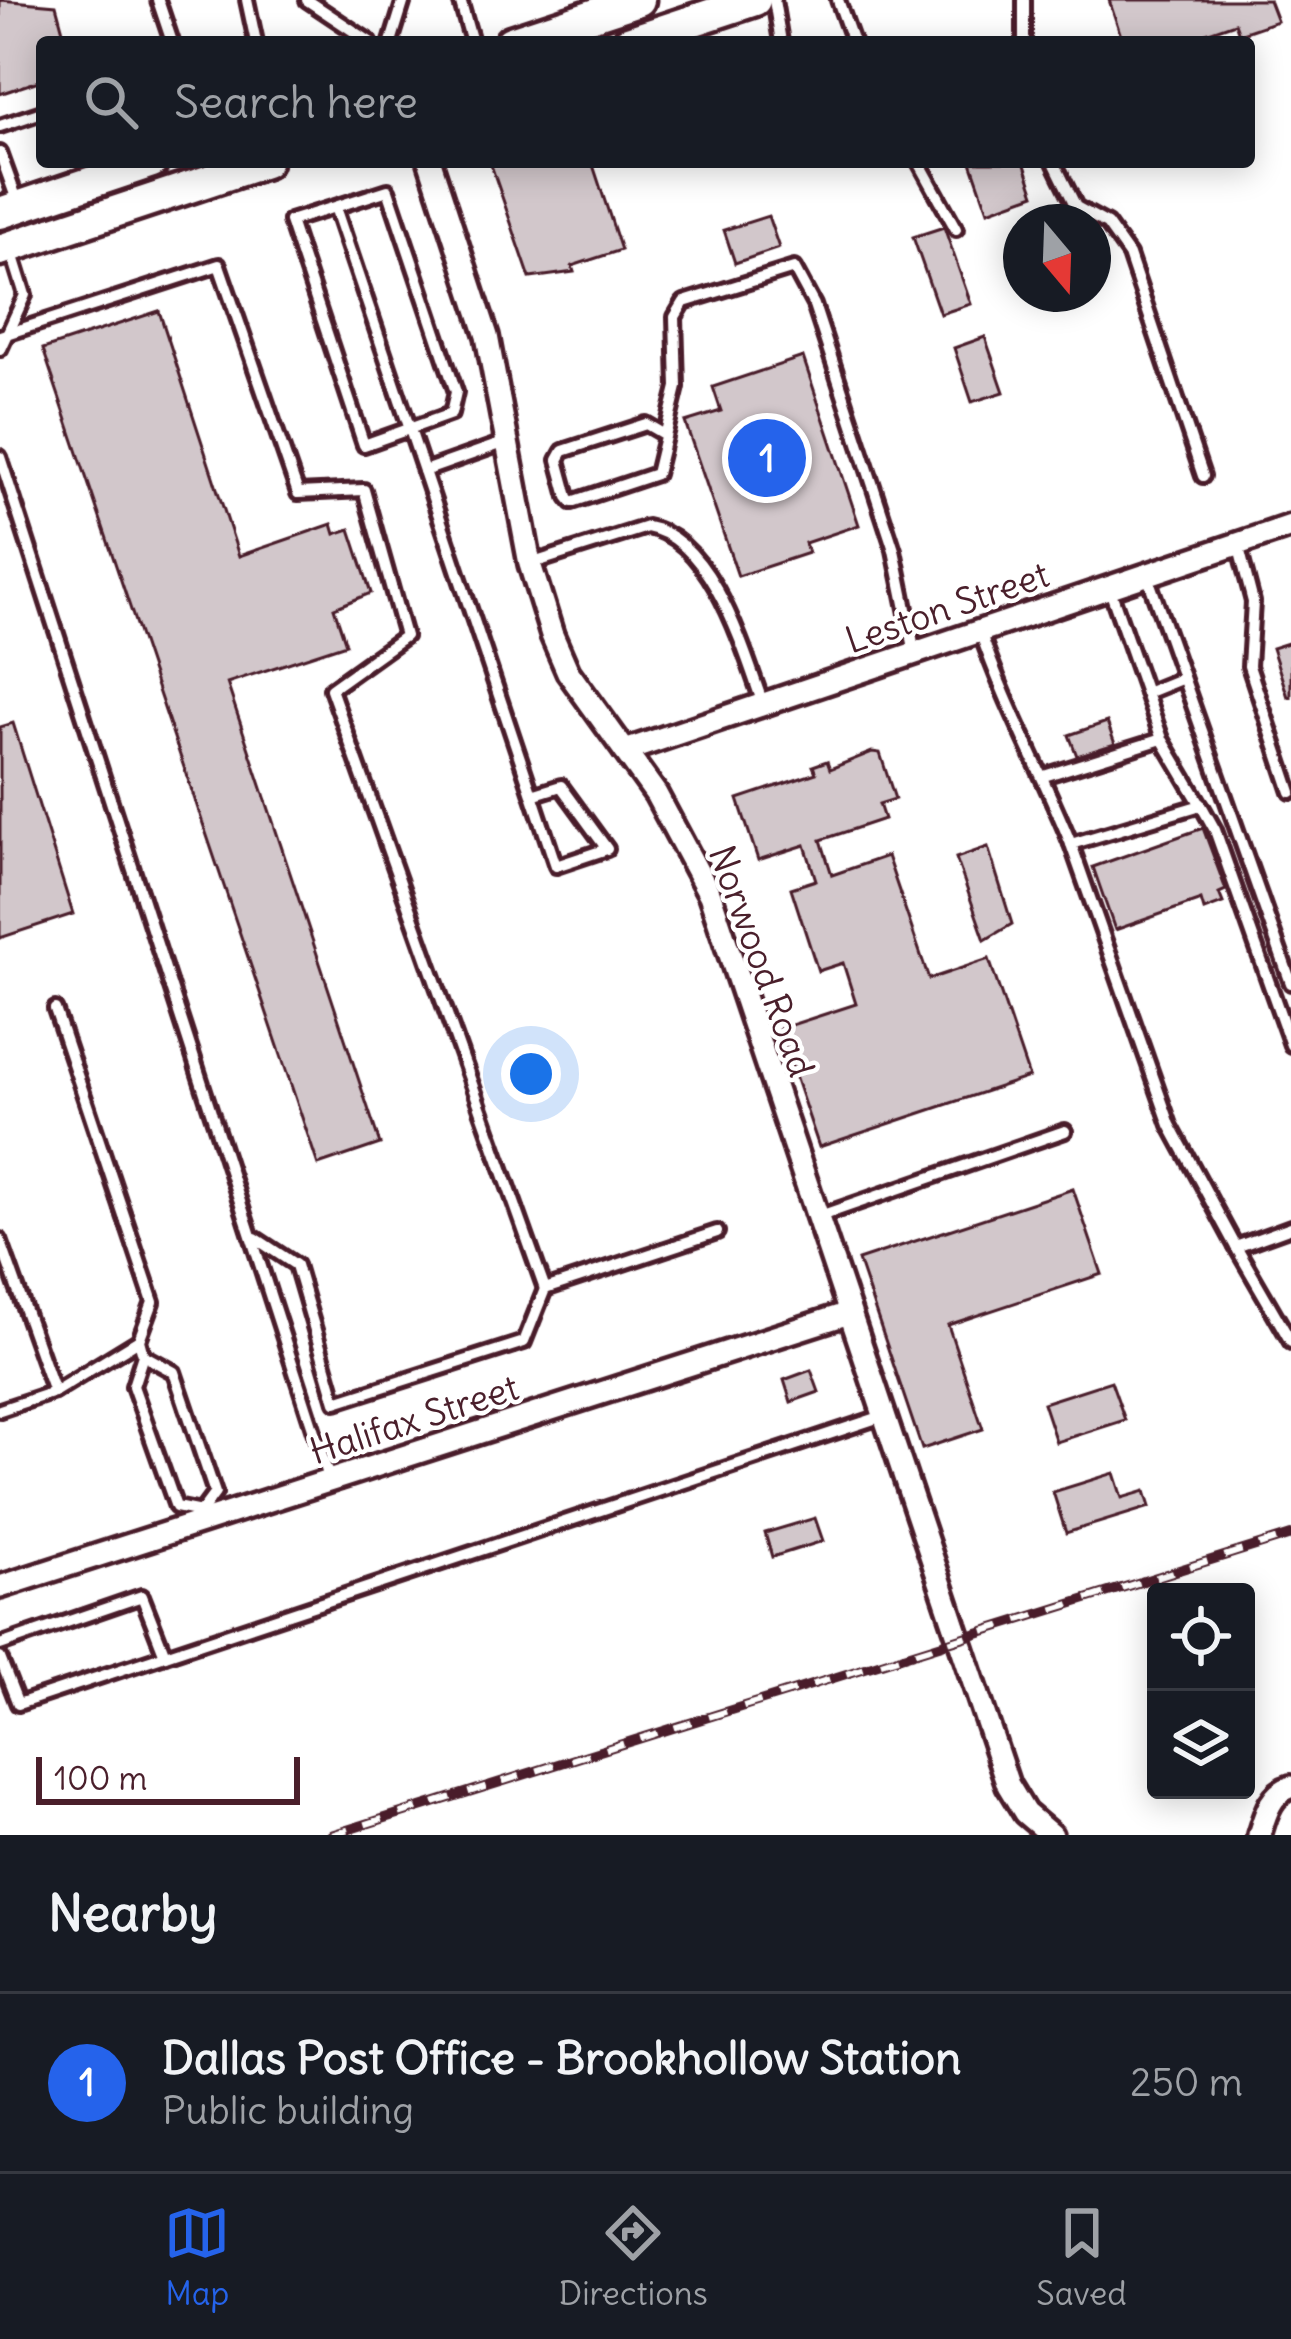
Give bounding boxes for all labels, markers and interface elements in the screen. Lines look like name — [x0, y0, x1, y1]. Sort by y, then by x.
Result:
search box — [36, 36, 1255, 168]
icon: search — [78, 69, 144, 135]
text: Search here — [174, 74, 418, 130]
north arrow — [1003, 204, 1111, 312]
pin: 1 — [728, 413, 806, 503]
street label: Leston Street — [840, 552, 1055, 663]
street label: Norwood Road — [699, 840, 824, 1083]
your location — [501, 1044, 561, 1104]
street label: Halifax Street — [304, 1365, 524, 1474]
map controls — [1147, 1583, 1255, 1799]
button: locate — [1147, 1583, 1255, 1691]
button: layers — [1147, 1691, 1255, 1799]
scale bar — [36, 1751, 300, 1804]
text: 100 m — [54, 1757, 147, 1799]
text: Nearby — [48, 1881, 217, 1945]
text: Dallas Post Office - Brookhollow Station — [162, 2030, 961, 2086]
text: 1 — [79, 2058, 95, 2107]
text: 250 m — [1130, 2058, 1243, 2107]
text: Public building — [162, 2086, 414, 2135]
tab: Map — [164, 2200, 230, 2314]
tab: Directions — [559, 2200, 708, 2314]
tab: Saved — [1036, 2200, 1127, 2314]

